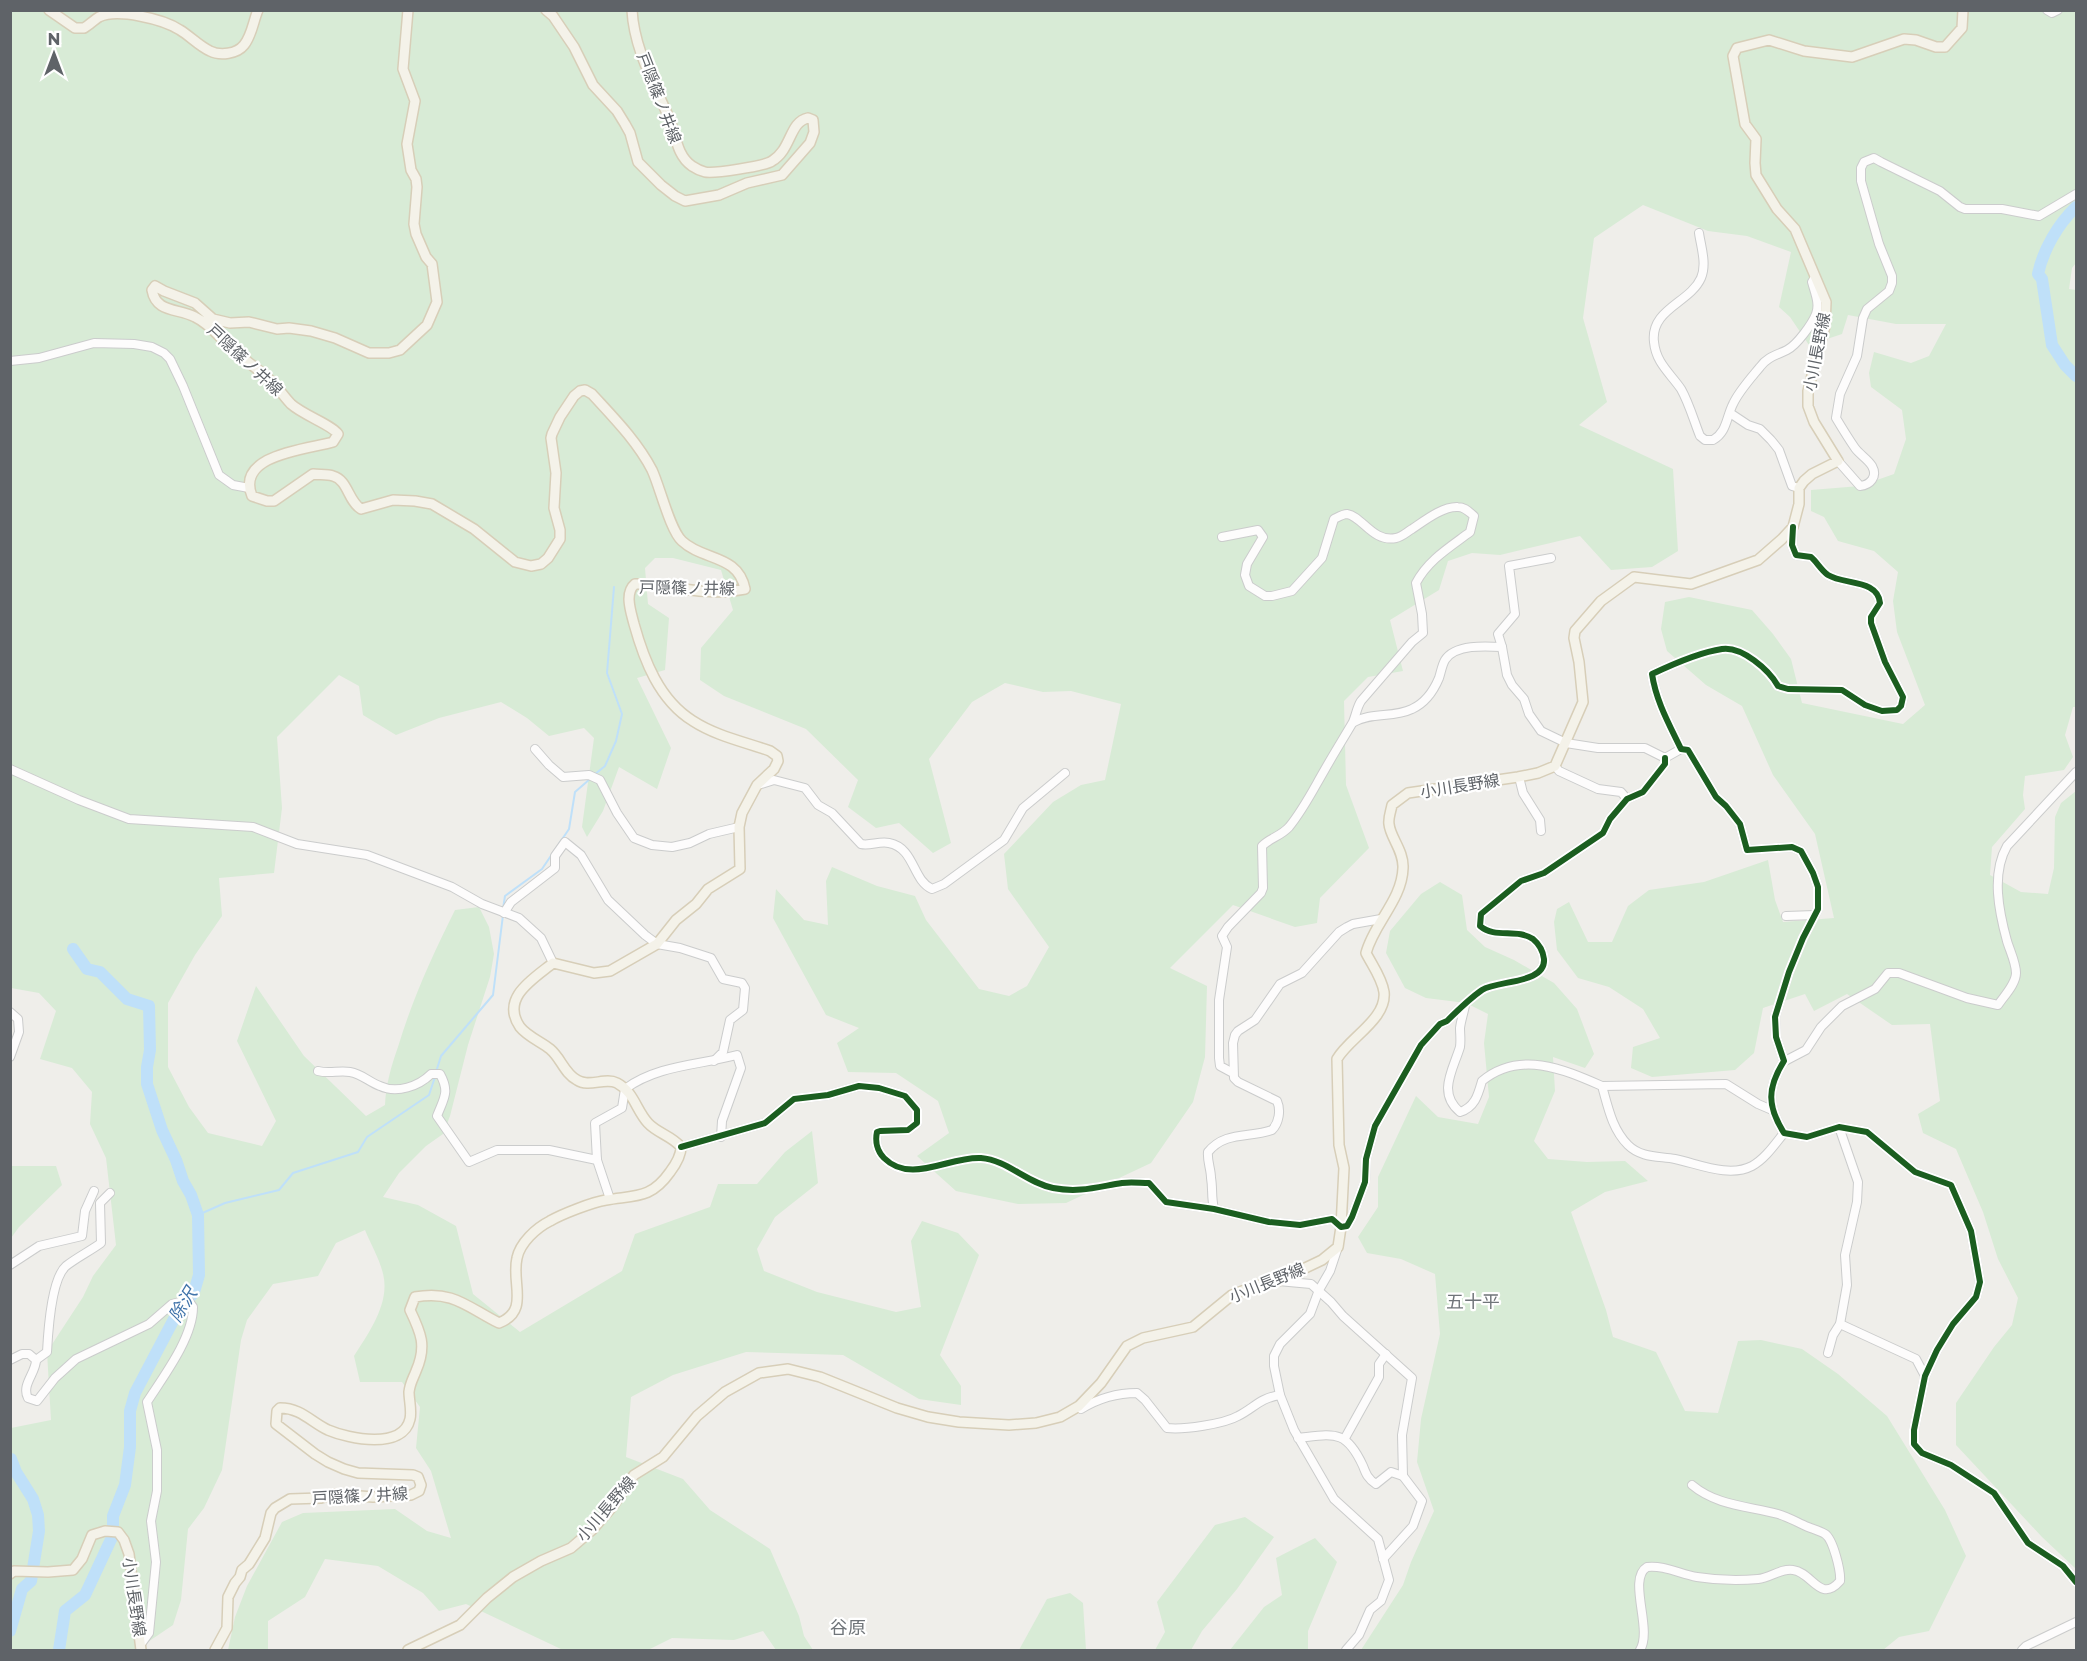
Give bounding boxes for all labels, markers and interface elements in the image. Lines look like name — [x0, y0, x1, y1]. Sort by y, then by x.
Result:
north arrow — [24, 24, 84, 84]
text: N — [48, 30, 60, 49]
street label: 戸隠篠ノ井線 — [633, 50, 685, 146]
street label: 小川長野線 — [1800, 311, 1834, 393]
street label: 戸隠篠ノ井線 — [203, 320, 287, 400]
street label: 戸隠篠ノ井線 — [639, 578, 735, 598]
street label: 小川長野線 — [1419, 770, 1501, 802]
street label: 小川長野線 — [1226, 1259, 1308, 1307]
water label: 除沢 — [164, 1282, 203, 1326]
district label: 五十平 — [1446, 1291, 1500, 1313]
street label: 小川長野線 — [573, 1473, 639, 1545]
street label: 戸隠篠ノ井線 — [312, 1484, 408, 1508]
street label: 小川長野線 — [119, 1556, 149, 1638]
district label: 谷原 — [830, 1617, 866, 1639]

